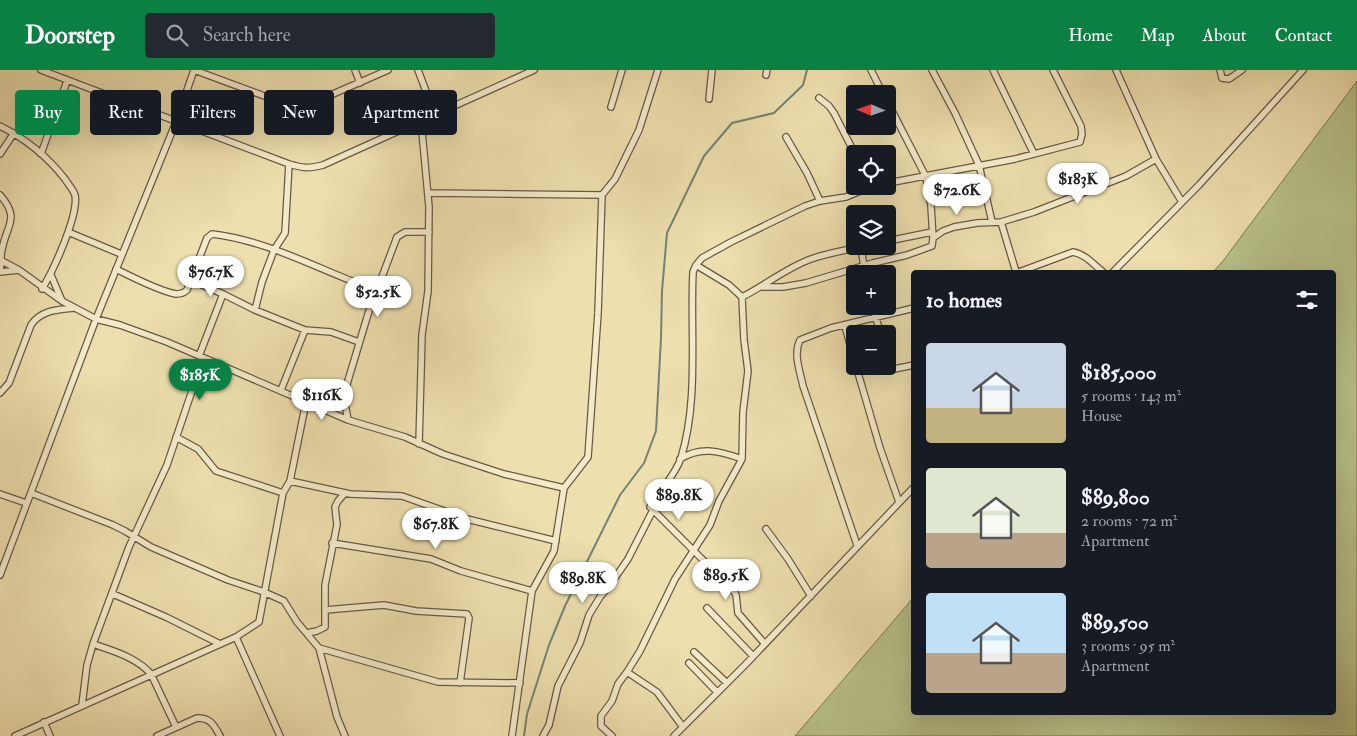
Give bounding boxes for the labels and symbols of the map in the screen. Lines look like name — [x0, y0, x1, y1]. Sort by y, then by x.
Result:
north arrow — [846, 85, 896, 135]
pin: $183K — [1043, 162, 1113, 205]
pin: $72.6K — [916, 174, 998, 216]
pin: $76.7K — [170, 256, 252, 298]
pin: $52.5K — [337, 276, 419, 318]
pin: $185K — [165, 358, 235, 401]
pin: $116K — [287, 378, 357, 421]
pin: $89.8K — [638, 478, 720, 521]
pin: $67.8K — [395, 508, 477, 550]
pin: $89.5K — [685, 558, 767, 601]
pin: $89.8K — [542, 562, 624, 604]

